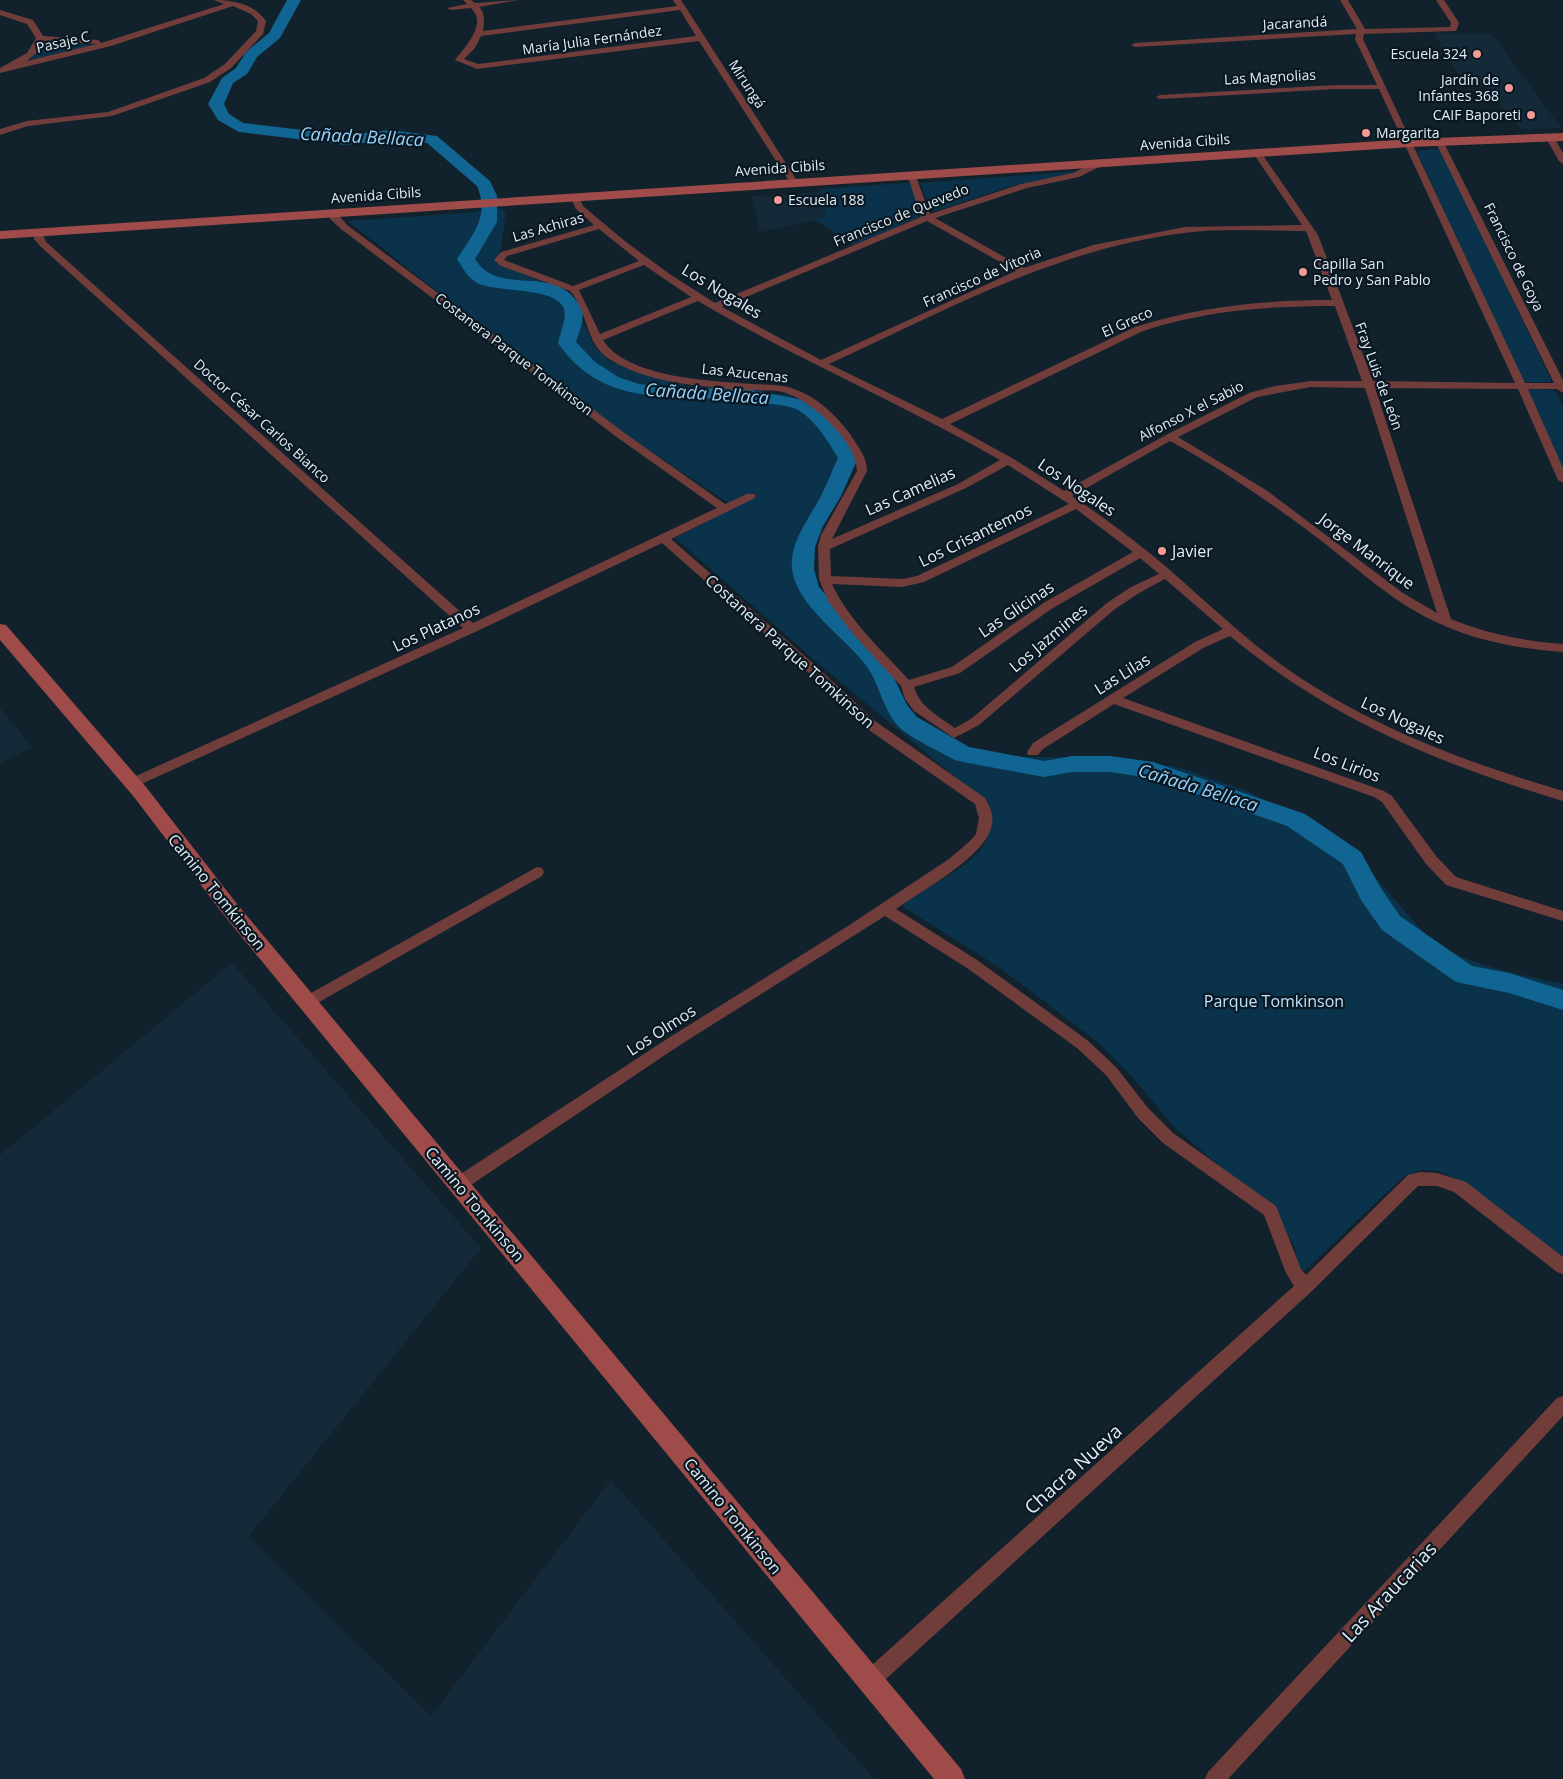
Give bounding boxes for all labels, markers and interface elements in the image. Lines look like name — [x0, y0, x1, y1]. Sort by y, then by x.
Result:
street label: Jacarandá — [1260, 11, 1328, 34]
street label: María Julia Fernández — [521, 20, 663, 59]
street label: Pasaje C — [34, 26, 92, 57]
place label: Escuela 324 — [1390, 44, 1467, 63]
marker: Escuela 324 — [1471, 48, 1483, 60]
street label: Mirungá — [725, 56, 770, 112]
street label: Las Magnolias — [1224, 65, 1317, 88]
place label: Jardín de Infantes 368 — [1418, 70, 1499, 105]
marker: Jardín de Infantes 368 — [1503, 82, 1515, 94]
place label: CAIF Baporeti — [1433, 105, 1521, 124]
marker: CAIF Baporeti — [1525, 109, 1537, 121]
water label: Cañada Bellaca — [300, 121, 425, 151]
place label: Margarita — [1376, 123, 1440, 142]
marker: Margarita — [1360, 127, 1372, 139]
street label: Avenida Cibils — [1139, 129, 1231, 154]
street label: Avenida Cibils — [734, 155, 826, 180]
street label: Francisco de Quevedo — [830, 179, 971, 250]
street label: Avenida Cibils — [330, 182, 422, 207]
place label: Escuela 188 — [788, 190, 865, 209]
marker: Escuela 188 — [772, 194, 784, 206]
street label: Francisco de Goya — [1480, 199, 1549, 314]
street label: Las Achiras — [510, 207, 586, 246]
street label: Francisco de Vitoria — [920, 242, 1044, 311]
place label: Capilla San Pedro y San Pablo — [1313, 254, 1431, 289]
street label: Los Nogales — [678, 258, 766, 324]
marker: Capilla San Pedro y San Pablo — [1297, 266, 1309, 278]
street label: Costanera Parque Tomkinson — [431, 288, 597, 419]
street label: El Greco — [1098, 302, 1155, 341]
street label: Fray Luis de León — [1351, 319, 1408, 432]
street label: Doctor César Carlos Bianco — [190, 354, 335, 487]
street label: Las Azucenas — [701, 359, 790, 387]
street label: Alfonso X el Sabio — [1135, 376, 1247, 445]
water label: Cañada Bellaca — [644, 377, 770, 409]
street label: Los Nogales — [1034, 453, 1120, 521]
street label: Las Camelias — [861, 461, 959, 521]
street label: Los Crisantemos — [915, 498, 1035, 572]
street label: Jorge Manrique — [1313, 507, 1419, 594]
place label: Javier — [1170, 540, 1213, 562]
marker: Javier — [1156, 545, 1168, 557]
street label: Costanera Parque Tomkinson — [701, 569, 879, 733]
street label: Las Glicinas — [974, 576, 1058, 642]
street label: Los Platanos — [389, 597, 483, 657]
street label: Los Jazmines — [1004, 599, 1092, 677]
street label: Las Lilas — [1090, 648, 1154, 700]
street label: Los Nogales — [1358, 691, 1448, 749]
street label: Los Lirios — [1310, 741, 1384, 787]
water label: Cañada Bellaca — [1136, 757, 1261, 817]
street label: Camino Tomkinson — [163, 829, 271, 955]
park label: Parque Tomkinson — [1204, 990, 1344, 1012]
street label: Los Olmos — [622, 999, 700, 1061]
street label: Camino Tomkinson — [420, 1142, 530, 1266]
street label: Chacra Nueva — [1019, 1418, 1127, 1520]
street label: Camino Tomkinson — [679, 1453, 787, 1579]
street label: Las Araucarias — [1336, 1536, 1442, 1648]

